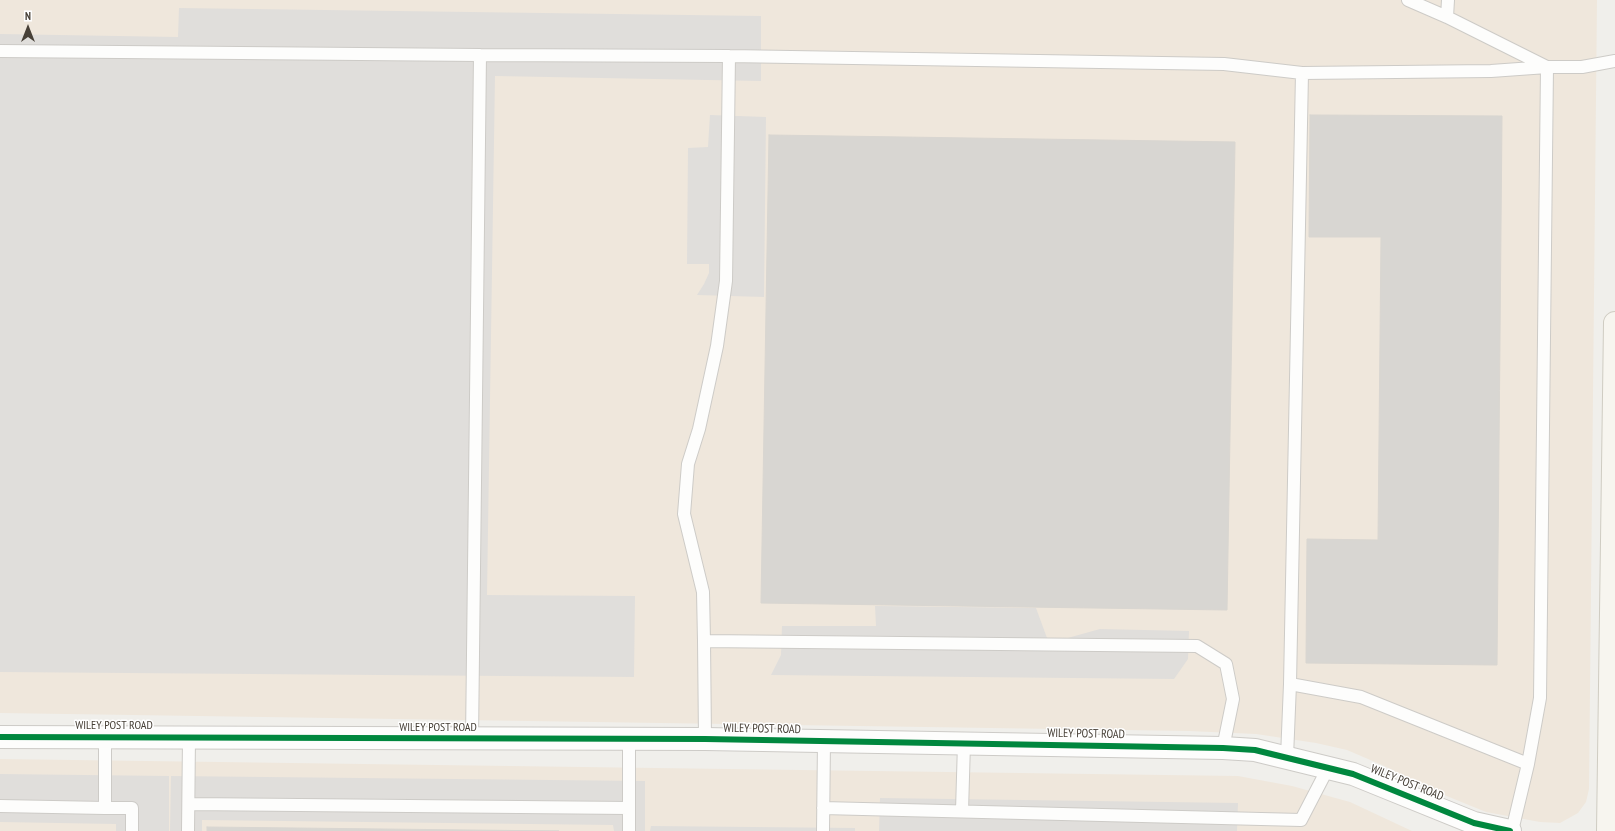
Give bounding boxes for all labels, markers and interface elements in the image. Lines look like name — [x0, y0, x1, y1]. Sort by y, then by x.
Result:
north arrow — [8, 8, 48, 48]
text: N — [25, 9, 31, 23]
street label: WILEY POST ROAD — [75, 719, 153, 733]
street label: WILEY POST ROAD — [399, 721, 477, 735]
street label: WILEY POST ROAD — [723, 721, 801, 737]
street label: WILEY POST ROAD — [1047, 726, 1125, 742]
street label: WILEY POST ROAD — [1368, 762, 1446, 804]

